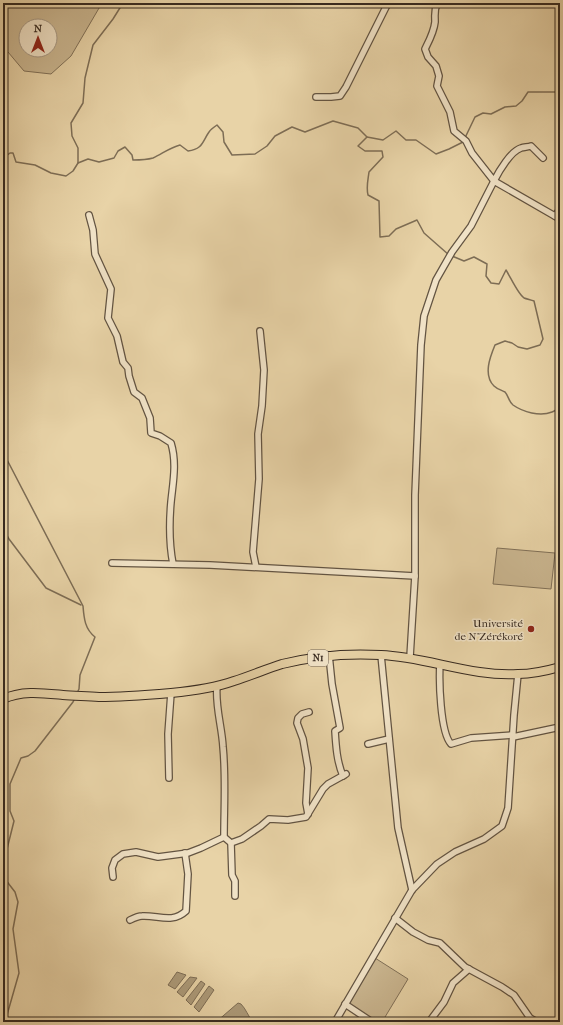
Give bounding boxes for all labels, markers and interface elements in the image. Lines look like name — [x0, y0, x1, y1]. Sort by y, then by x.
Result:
north arrow — [18, 18, 58, 58]
text: N — [34, 22, 43, 35]
place label: Université de N'Zérékoré — [455, 617, 524, 643]
marker: Université de N'Zérékoré — [526, 624, 536, 634]
road number: N1 — [308, 650, 328, 666]

